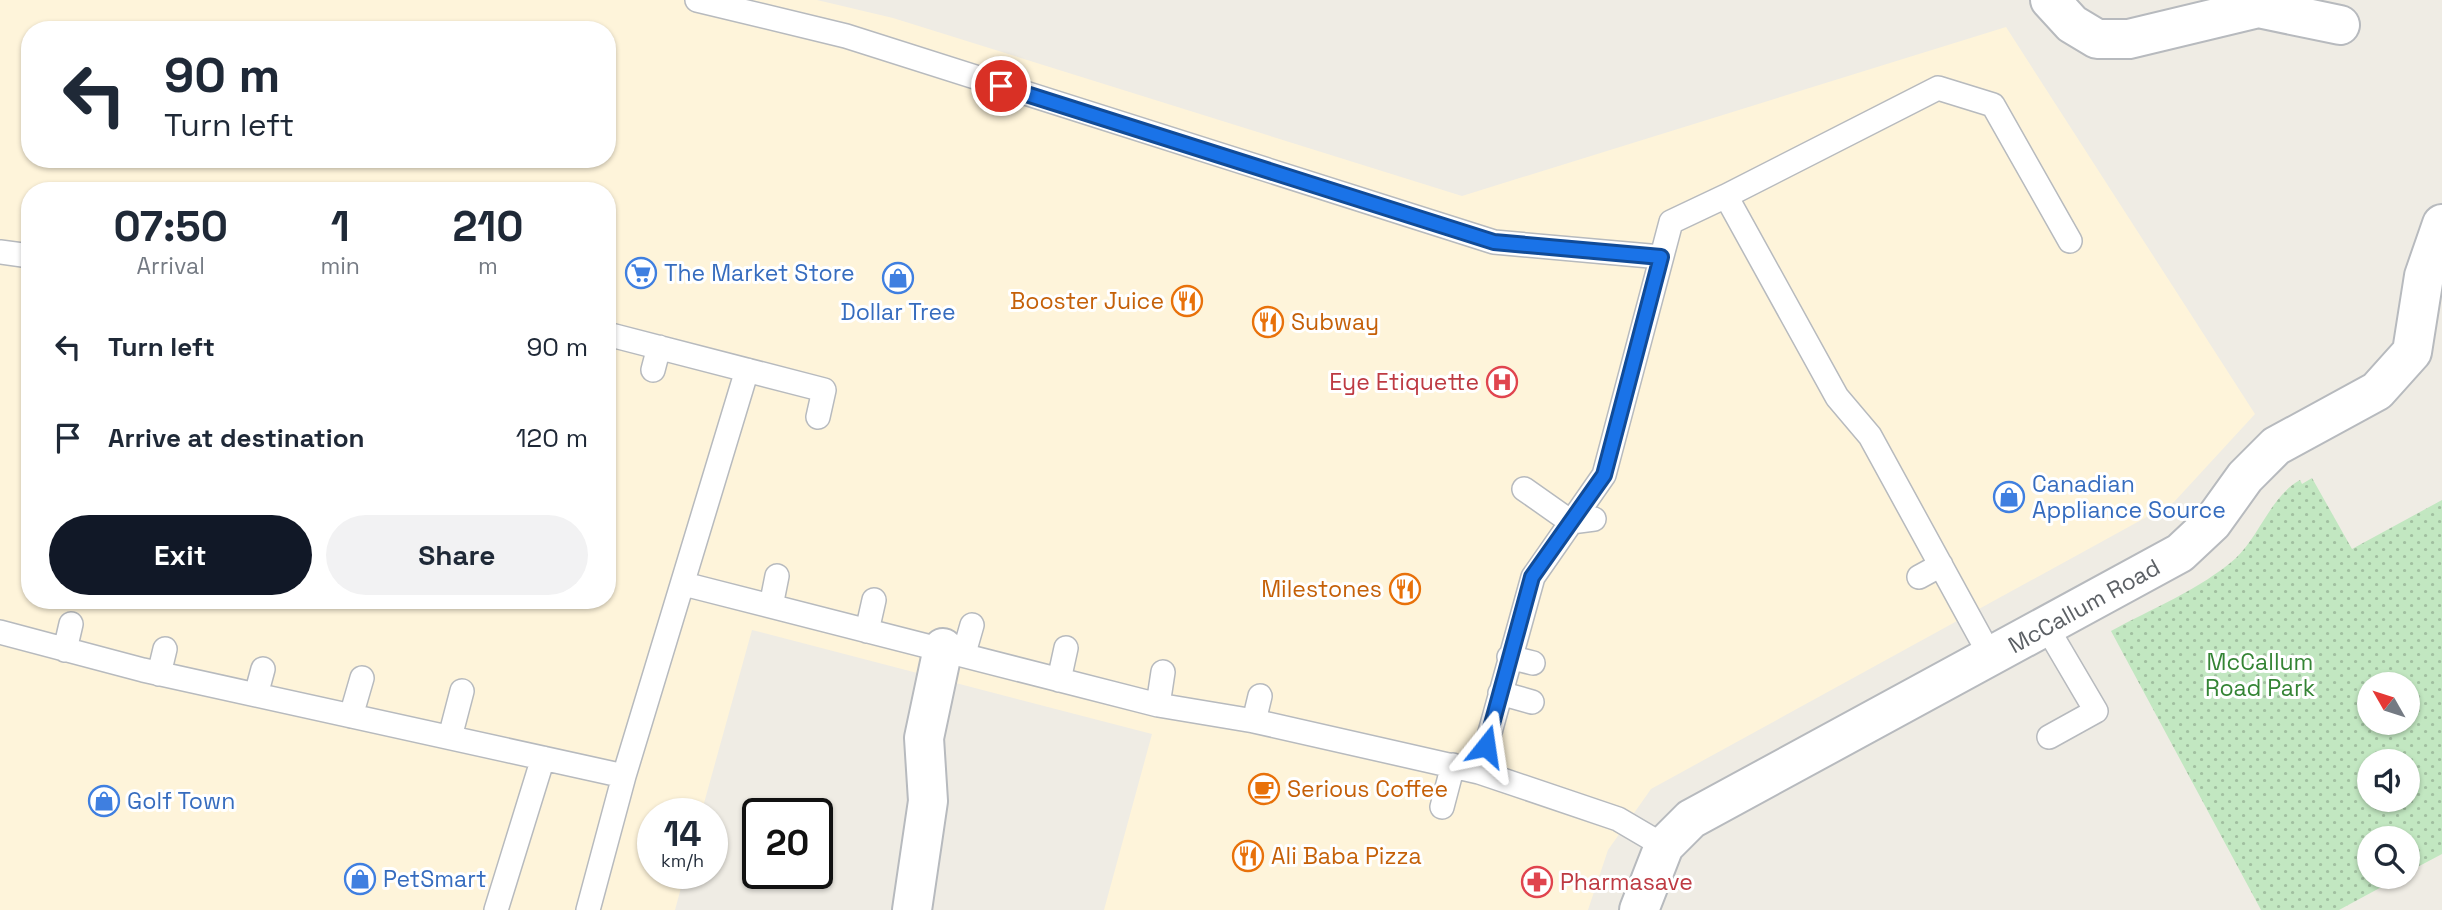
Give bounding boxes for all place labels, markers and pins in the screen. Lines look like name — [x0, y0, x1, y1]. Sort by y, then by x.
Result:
pin — [971, 56, 1031, 116]
supermarket icon: The Market Store — [624, 256, 658, 290]
place label: The Market Store — [664, 258, 855, 288]
shop icon: Dollar Tree — [881, 261, 915, 295]
restaurant icon: Booster Juice — [1170, 284, 1204, 318]
place label: Booster Juice — [1010, 286, 1164, 316]
place label: Dollar Tree — [840, 297, 956, 327]
restaurant icon: Subway — [1251, 305, 1285, 339]
place label: Subway — [1291, 307, 1379, 337]
hospital icon: Eye Etiquette — [1485, 365, 1519, 399]
place label: Eye Etiquette — [1329, 367, 1479, 397]
place label: Canadian Appliance Source — [2032, 469, 2226, 525]
shop icon: Canadian Appliance Source — [1992, 480, 2026, 514]
restaurant icon: Milestones — [1388, 572, 1422, 606]
place label: Milestones — [1261, 574, 1382, 604]
cafe icon: Serious Coffee — [1247, 772, 1281, 806]
place label: Serious Coffee — [1287, 774, 1448, 804]
shop icon: Golf Town — [87, 784, 121, 818]
place label: Golf Town — [127, 786, 235, 816]
restaurant icon: Ali Baba Pizza — [1231, 839, 1265, 873]
place label: Ali Baba Pizza — [1271, 841, 1422, 871]
shop icon: PetSmart — [343, 862, 377, 896]
place label: PetSmart — [383, 864, 487, 894]
pharmacy icon: Pharmasave — [1520, 865, 1554, 899]
place label: Pharmasave — [1560, 867, 1693, 897]

